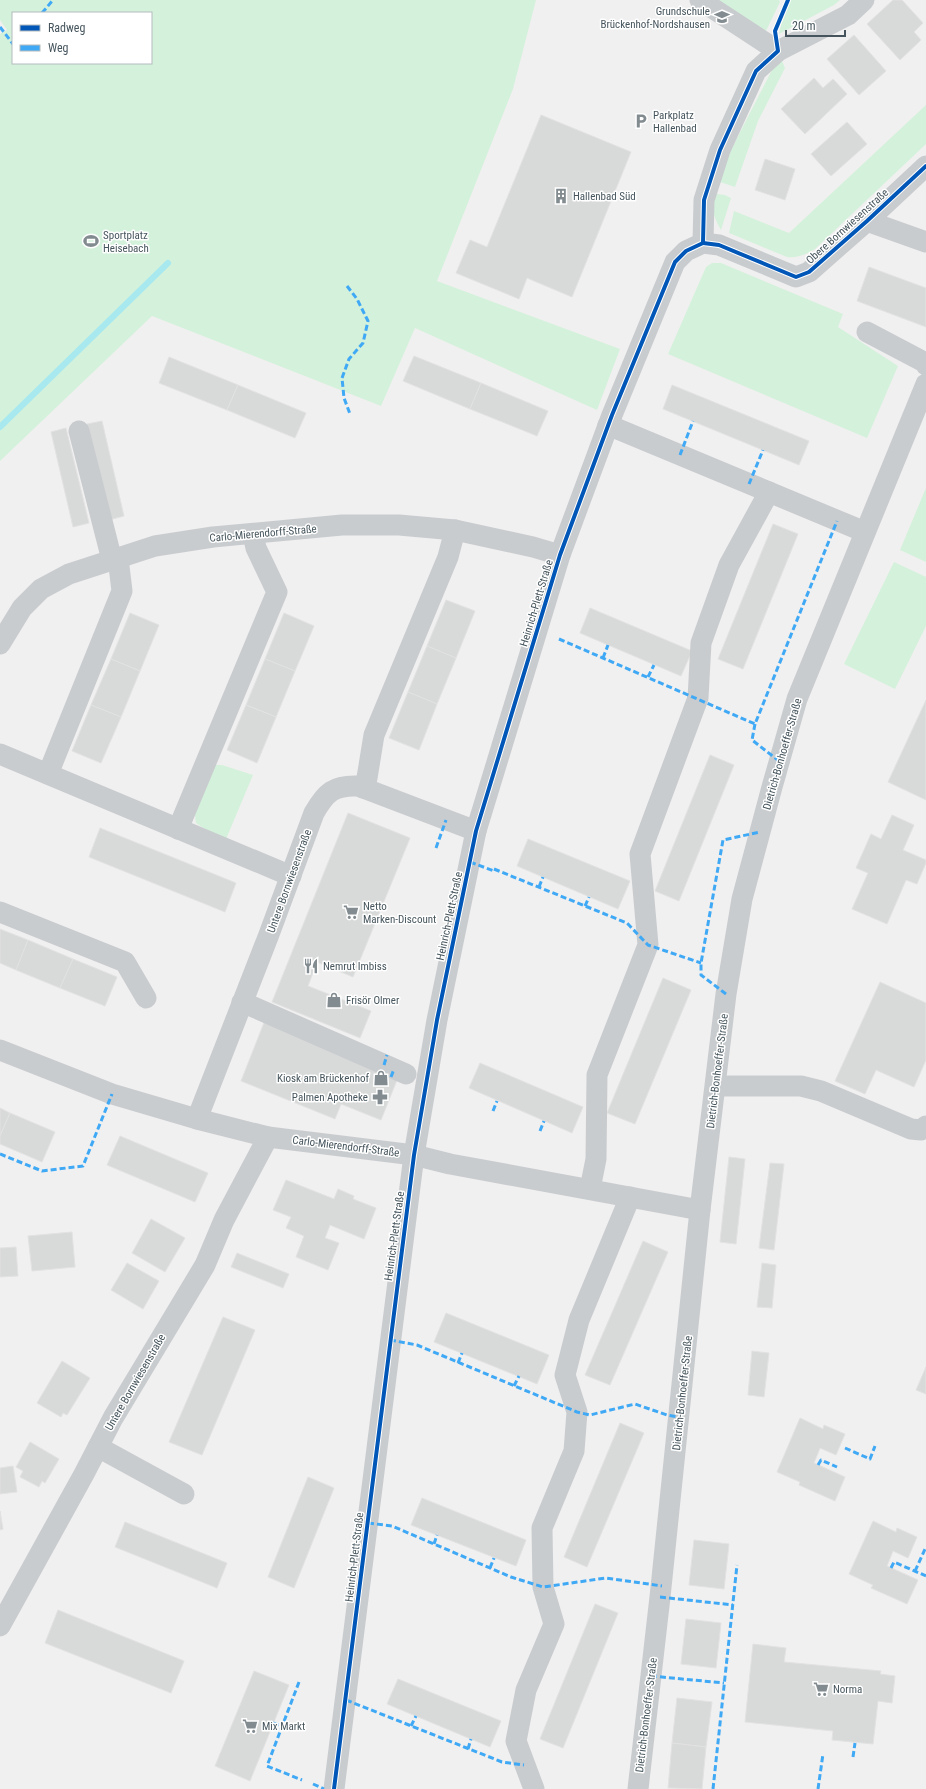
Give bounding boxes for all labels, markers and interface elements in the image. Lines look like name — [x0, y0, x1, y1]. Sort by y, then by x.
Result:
place label: Grundschule Brückenhof-Nordshausen — [600, 5, 710, 31]
school or university icon: Grundschule Brückenhof-Nordshausen — [713, 8, 731, 26]
legend — [12, 12, 152, 64]
scale bar — [786, 12, 845, 38]
text: 20 m — [792, 19, 816, 33]
text: Radweg — [48, 21, 85, 35]
text: Weg — [48, 41, 69, 55]
place label: Parkplatz Hallenbad — [653, 109, 697, 135]
parking icon: Parkplatz Hallenbad — [632, 112, 650, 130]
street label: Obere Bornwiesenstraße — [804, 186, 891, 267]
building icon: Hallenbad Süd — [552, 187, 570, 205]
place label: Hallenbad Süd — [573, 190, 636, 203]
place label: Sportplatz Heisebach — [103, 229, 149, 255]
sports icon: Sportplatz Heisebach — [82, 232, 100, 250]
street label: Carlo-Mierendorff-Straße — [209, 522, 317, 545]
street label: Heinrich-Plett-Straße — [517, 558, 556, 648]
street label: Dietrich-Bonhoeffer-Straße — [760, 697, 805, 811]
street label: Untere Bornwiesenstraße — [265, 828, 314, 935]
street label: Heinrich-Plett-Straße — [434, 871, 465, 962]
place label: Netto Marken-Discount — [363, 900, 436, 926]
supermarket icon: Netto Marken-Discount — [342, 903, 360, 921]
restaurant icon: Nemrut Imbiss — [302, 957, 320, 975]
place label: Nemrut Imbiss — [323, 960, 387, 973]
shop icon: Frisör Olmer — [325, 991, 343, 1009]
place label: Frisör Olmer — [346, 994, 400, 1007]
street label: Dietrich-Bonhoeffer-Straße — [704, 1013, 731, 1129]
shop icon: Kiosk am Brückenhof — [372, 1069, 390, 1087]
place label: Kiosk am Brückenhof — [277, 1072, 370, 1085]
pharmacy icon: Palmen Apotheke — [371, 1088, 389, 1106]
place label: Palmen Apotheke — [292, 1091, 368, 1104]
street label: Carlo-Mierendorff-Straße — [292, 1133, 400, 1160]
street label: Heinrich-Plett-Straße — [382, 1191, 407, 1282]
street label: Untere Bornwiesenstraße — [103, 1332, 168, 1433]
street label: Dietrich-Bonhoeffer-Straße — [670, 1335, 695, 1451]
street label: Heinrich-Plett-Straße — [343, 1512, 366, 1603]
street label: Dietrich-Bonhoeffer-Straße — [633, 1657, 660, 1773]
supermarket icon: Norma — [812, 1680, 830, 1698]
place label: Norma — [833, 1683, 862, 1696]
supermarket icon: Mix Markt — [241, 1717, 259, 1735]
place label: Mix Markt — [262, 1720, 305, 1733]

